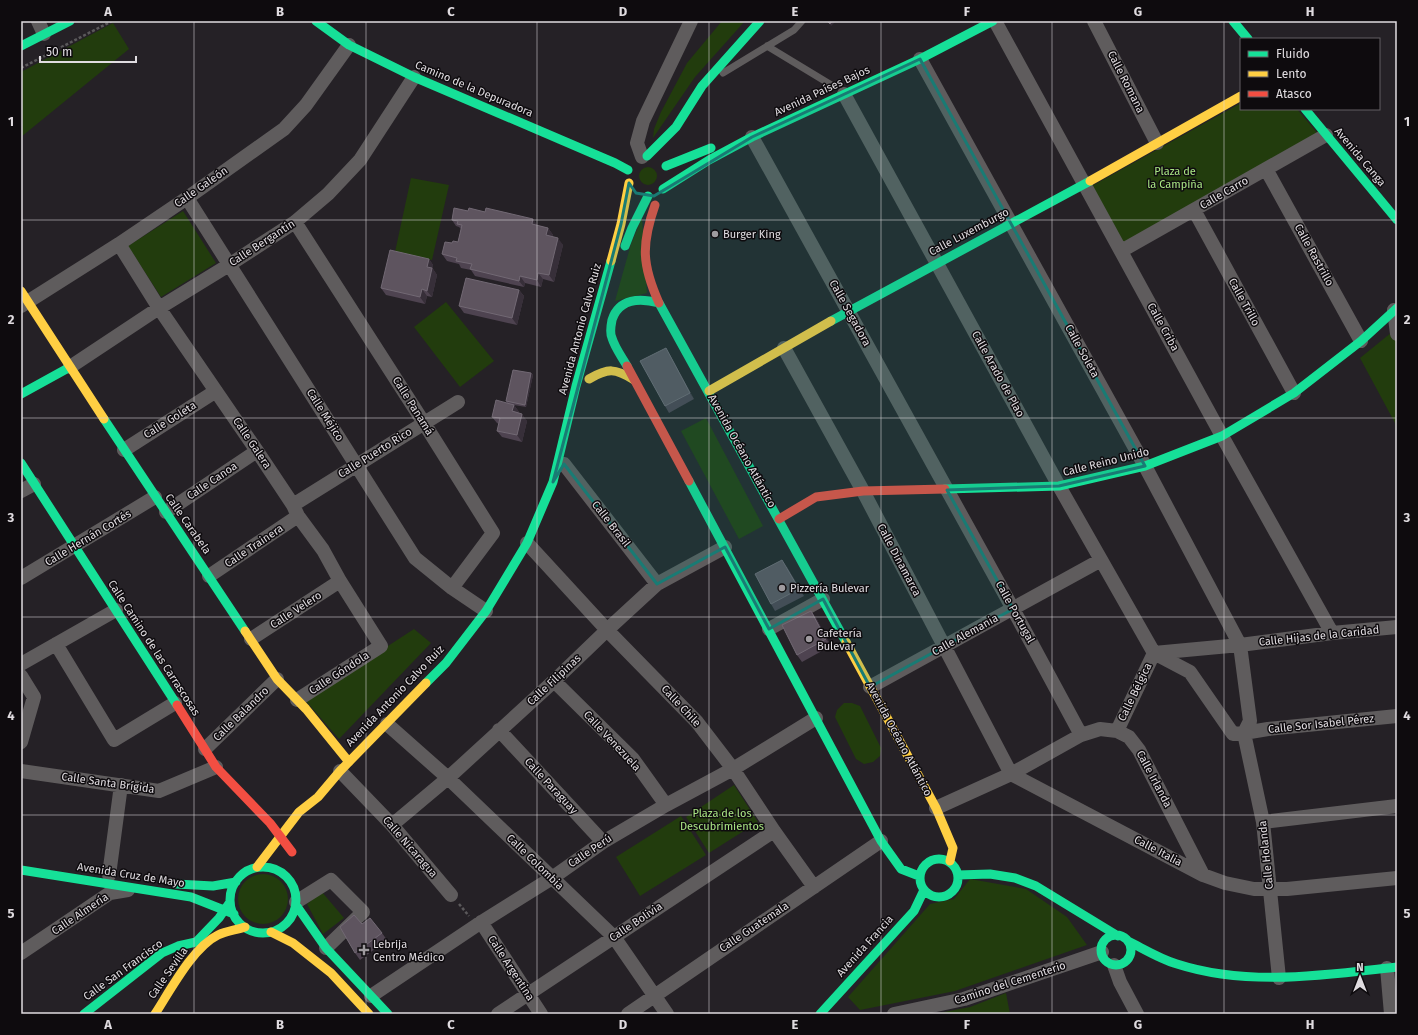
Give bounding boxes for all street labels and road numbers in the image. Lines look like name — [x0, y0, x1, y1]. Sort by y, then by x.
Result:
street label: Calle Romana — [1105, 49, 1147, 115]
street label: Camino de la Depuradora — [413, 58, 535, 120]
street label: Avenida Países Bajos — [772, 63, 872, 119]
street label: Avenida Canga — [1332, 125, 1388, 189]
street label: Calle Galeón — [172, 164, 230, 210]
street label: Calle Carro — [1197, 174, 1251, 212]
street label: Calle Luxemburgo — [927, 205, 1011, 259]
street label: Calle Bergantín — [227, 217, 297, 269]
street label: Calle Rastrillo — [1292, 222, 1336, 288]
street label: Avenida Antonio Calvo Ruiz — [556, 262, 604, 396]
street label: Calle Trillo — [1226, 276, 1262, 328]
street label: Calle Segadora — [826, 278, 874, 348]
street label: Calle Criba — [1144, 301, 1182, 353]
street label: Calle Soleta — [1062, 322, 1102, 380]
street label: Calle Arado de Plao — [969, 329, 1027, 419]
street label: Calle Panamá — [390, 374, 436, 438]
street label: Calle Méjico — [304, 386, 346, 444]
street label: Avenida Océano Atlántico — [705, 392, 779, 510]
street label: Calle Goleta — [141, 399, 199, 441]
street label: Calle Galera — [230, 415, 274, 471]
street label: Calle Puerto Rico — [336, 425, 414, 481]
street label: Calle Reino Unido — [1062, 445, 1150, 479]
street label: Calle Canoa — [184, 459, 240, 503]
street label: Calle Carabela — [162, 491, 214, 557]
street label: Calle Brasil — [589, 498, 633, 550]
street label: Calle Hernán Cortés — [43, 507, 133, 569]
street label: Calle Dinamarca — [874, 521, 924, 599]
street label: Calle Trainera — [222, 522, 286, 570]
street label: Calle Camino de las Carrascosas — [105, 578, 203, 718]
street label: Calle Portugal — [993, 579, 1037, 645]
street label: Calle Velero — [268, 589, 324, 631]
street label: Calle Alemania — [930, 611, 1000, 659]
street label: Calle Hijas de la Caridad — [1258, 623, 1380, 649]
street label: Avenida Antonio Calvo Ruiz — [343, 643, 447, 749]
street label: Calle Góndola — [306, 649, 372, 697]
street label: Calle Filipinas — [524, 652, 584, 708]
street label: Calle Bélgica — [1115, 661, 1155, 723]
street label: Avenida Océano Atlántico — [863, 680, 935, 798]
street label: Calle Chile — [659, 683, 703, 729]
street label: Calle Balandro — [210, 684, 272, 744]
street label: Calle Venezuela — [581, 708, 643, 774]
street label: Calle Sor Isabel Pérez — [1267, 712, 1375, 736]
street label: Calle Irlanda — [1133, 748, 1175, 810]
street label: Calle Paraguay — [522, 755, 581, 817]
street label: Calle Santa Brígida — [61, 770, 155, 796]
street label: Calle Nicaragua — [380, 814, 440, 880]
street label: Calle Holanda — [1256, 820, 1276, 890]
street label: Calle Colombia — [504, 832, 566, 892]
street label: Calle Perú — [566, 832, 614, 870]
street label: Calle Italia — [1132, 833, 1184, 869]
street label: Avenida Cruz de Mayo — [76, 860, 186, 890]
street label: Calle Almería — [49, 890, 111, 938]
street label: Calle Guatemala — [717, 899, 791, 955]
street label: Calle Bolivia — [607, 900, 665, 944]
street label: Avenida Francia — [834, 913, 896, 979]
street label: Calle Argentina — [485, 933, 537, 1003]
street label: Calle San Francisco — [81, 937, 165, 1003]
street label: Calle Sevilla — [145, 945, 191, 1001]
street label: Camino del Cementerio — [953, 959, 1067, 1007]

